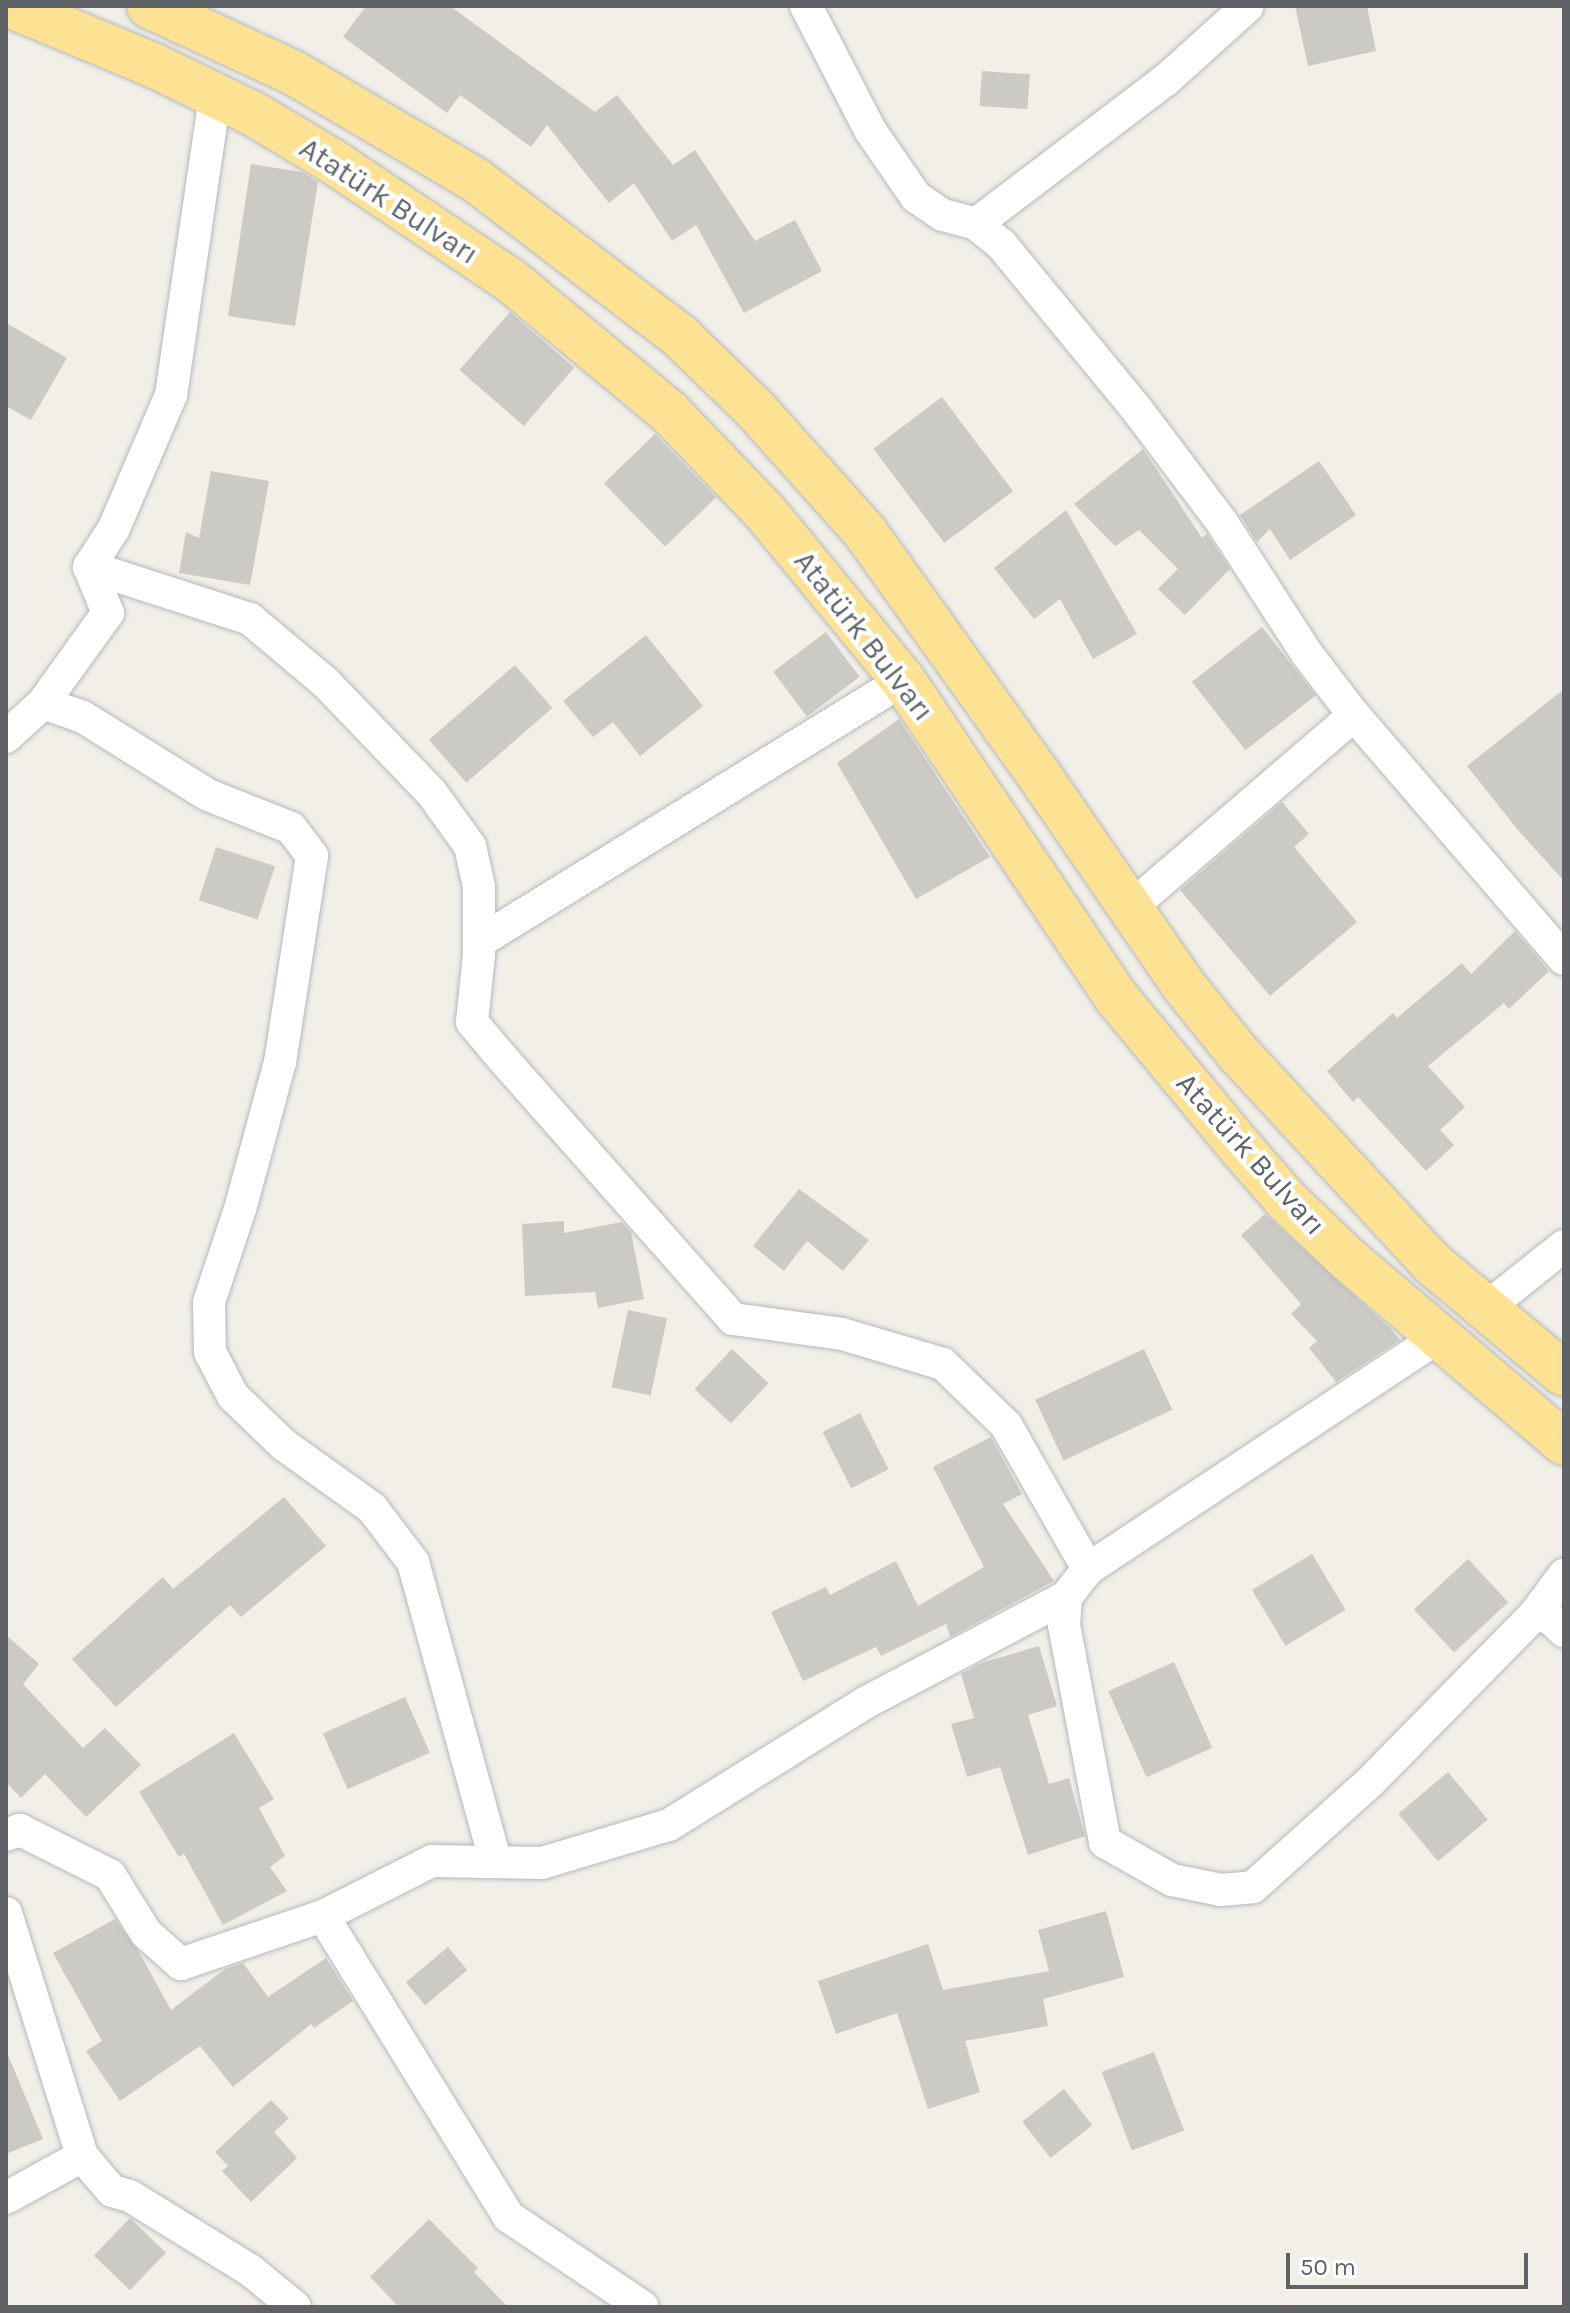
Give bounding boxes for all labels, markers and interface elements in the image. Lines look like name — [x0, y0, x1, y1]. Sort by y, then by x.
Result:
street label: Atatürk Bulvarı — [293, 130, 485, 272]
street label: Atatürk Bulvarı — [786, 544, 942, 728]
street label: Atatürk Bulvarı — [1169, 1065, 1333, 1243]
scale bar — [1290, 2237, 1532, 2287]
text: 50 m — [1300, 2253, 1356, 2281]

